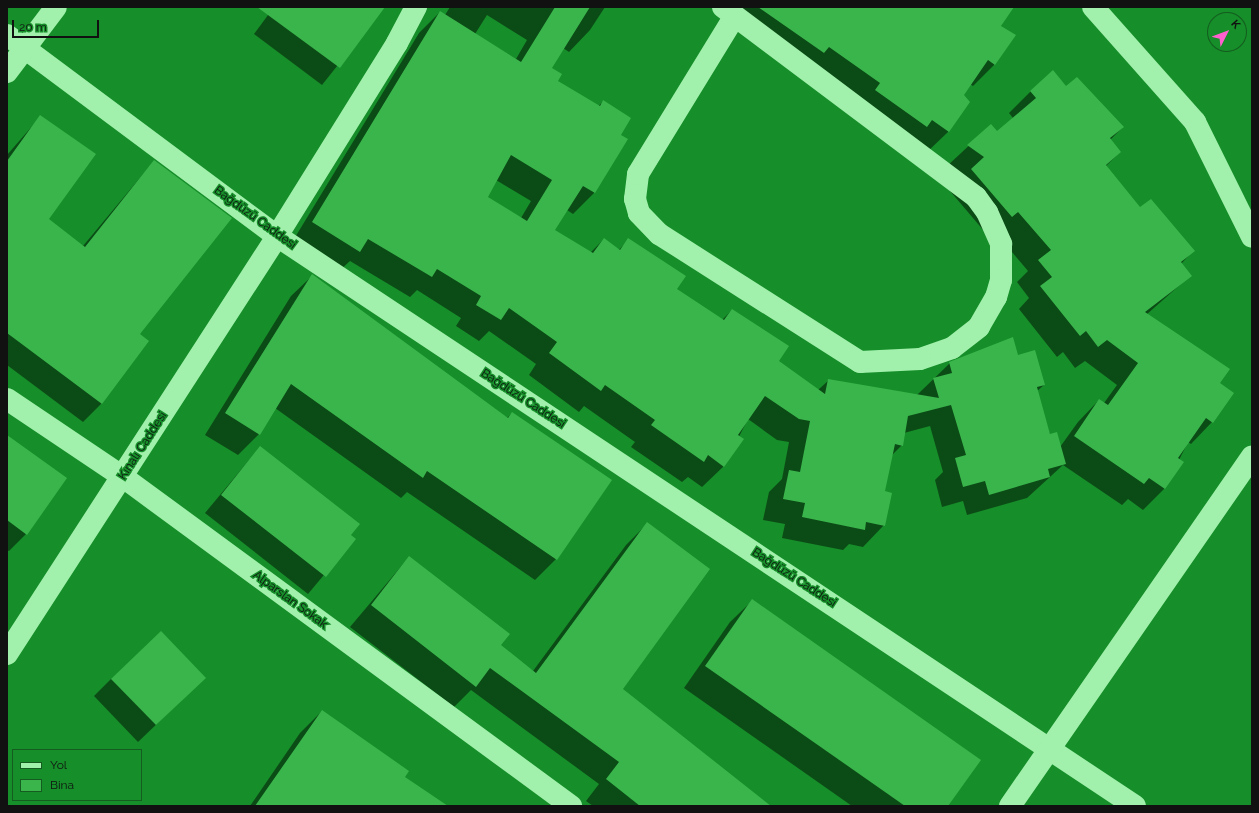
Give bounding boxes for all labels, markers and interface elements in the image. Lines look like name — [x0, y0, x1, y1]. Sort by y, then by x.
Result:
scale bar — [14, 12, 101, 38]
north arrow — [1207, 12, 1247, 52]
text: K — [1228, 17, 1243, 31]
text: 20 m — [19, 20, 47, 34]
street label: Bağdüzü Caddesi — [211, 183, 299, 253]
street label: Bağdüzü Caddesi — [478, 366, 568, 432]
street label: Kınalı Caddesi — [116, 409, 170, 483]
street label: Bağdüzü Caddesi — [749, 545, 839, 611]
street label: Alparslan Sokak — [250, 568, 330, 632]
legend — [12, 749, 142, 801]
text: Yol — [50, 758, 67, 772]
text: Bina — [50, 778, 74, 792]

